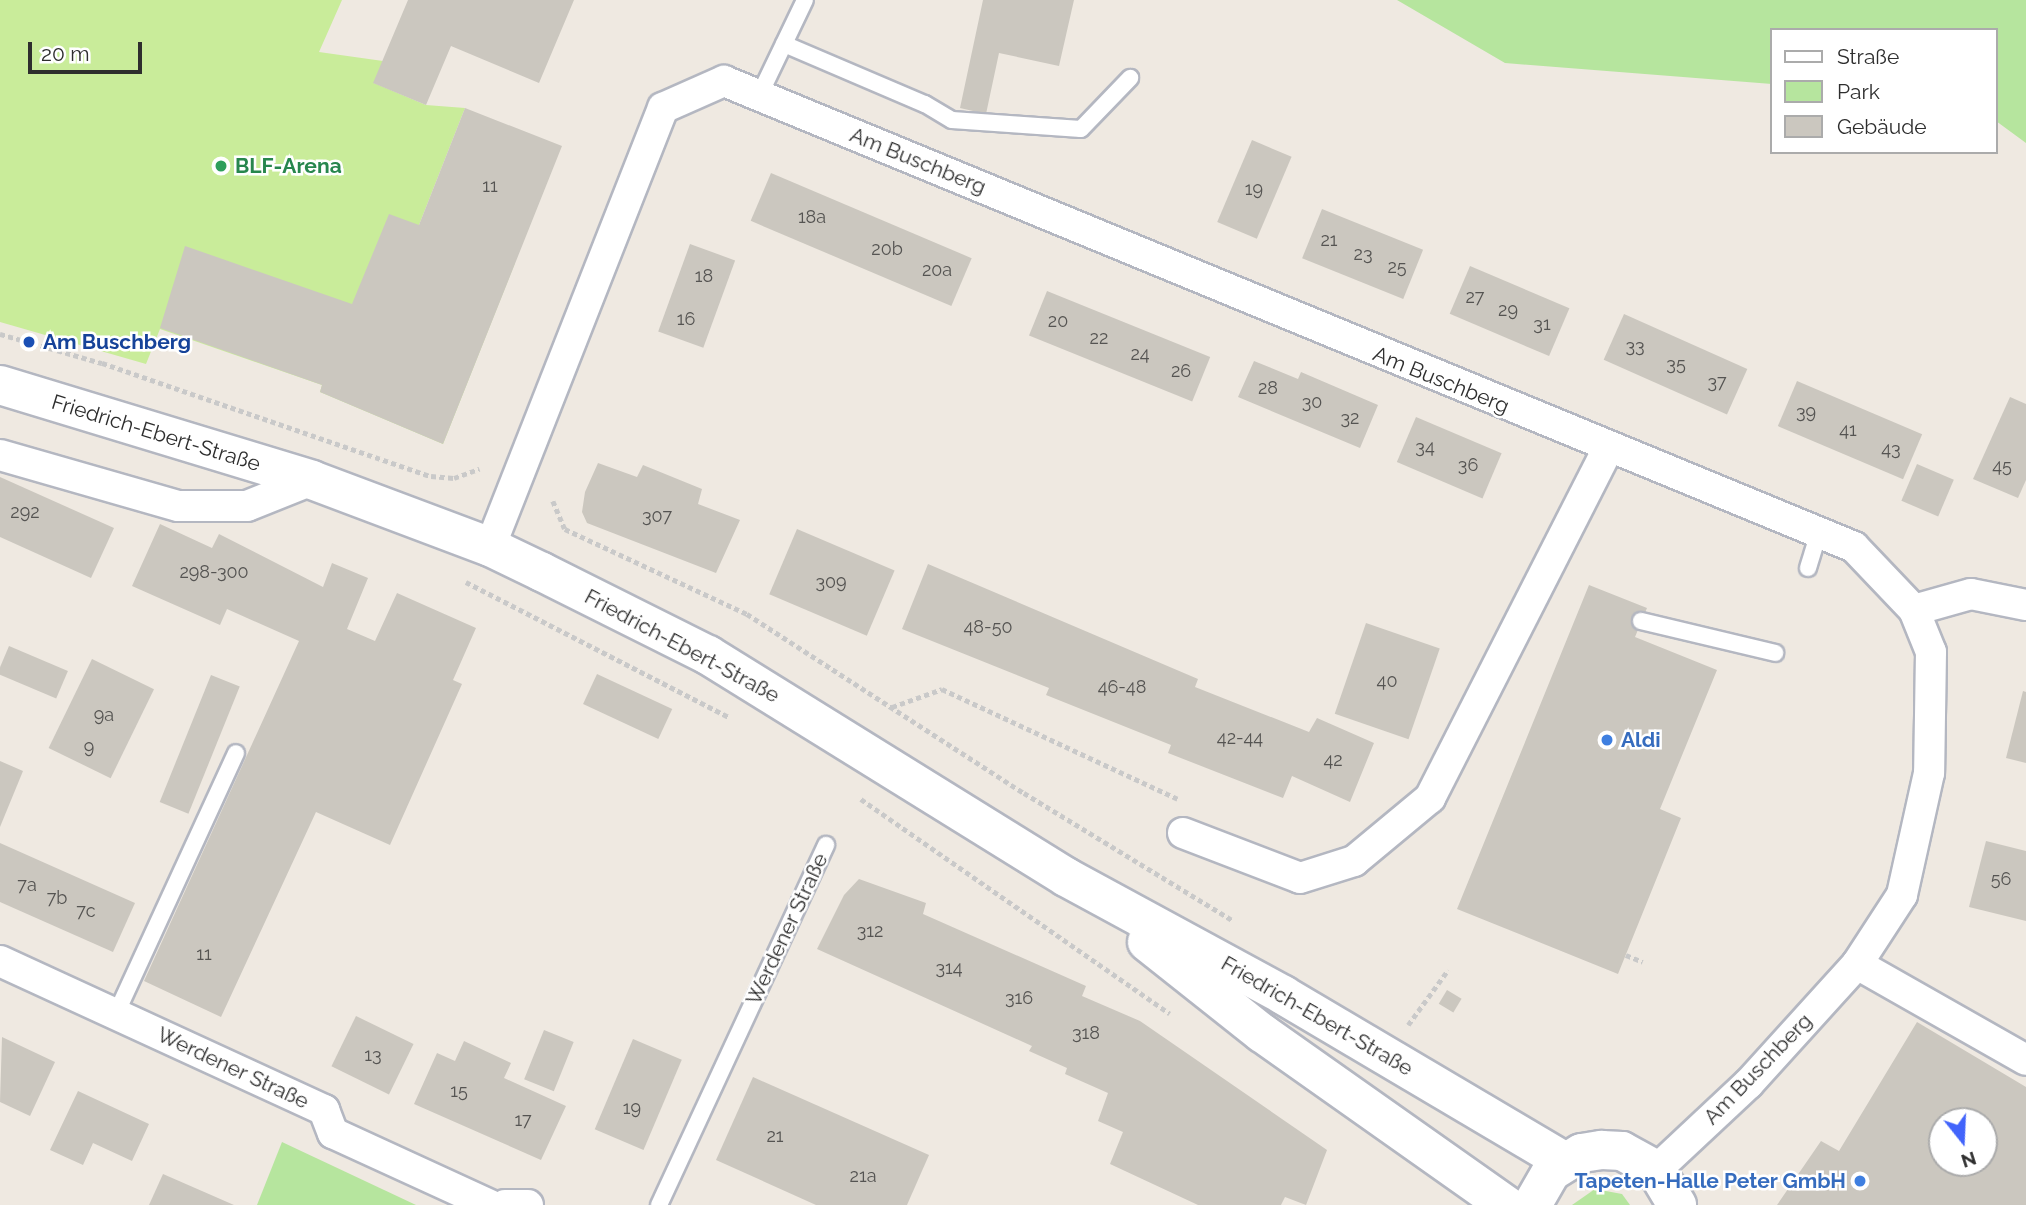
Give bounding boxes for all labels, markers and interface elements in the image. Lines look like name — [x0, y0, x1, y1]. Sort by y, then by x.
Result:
scale bar — [32, 28, 145, 72]
legend — [1770, 28, 1998, 154]
text: 20 m — [41, 41, 89, 66]
text: Straße — [1837, 44, 1899, 69]
text: Park — [1837, 79, 1880, 104]
text: Gebäude — [1837, 114, 1927, 139]
street label: Am Buschberg — [846, 122, 990, 200]
place label: BLF-Arena — [235, 153, 342, 179]
marker: BLF-Arena — [213, 158, 229, 174]
house number: 11 — [482, 175, 498, 197]
house number: 19 — [1245, 178, 1263, 200]
house number: 18a — [798, 206, 826, 228]
house number: 21 — [1320, 229, 1338, 251]
house number: 20b — [871, 238, 903, 260]
house number: 23 — [1354, 243, 1372, 265]
house number: 25 — [1387, 256, 1407, 278]
house number: 20a — [922, 259, 952, 281]
house number: 18 — [695, 265, 713, 287]
house number: 27 — [1465, 286, 1485, 308]
house number: 29 — [1498, 299, 1518, 321]
house number: 16 — [677, 308, 695, 330]
house number: 20 — [1048, 310, 1068, 332]
house number: 31 — [1533, 313, 1551, 335]
house number: 22 — [1090, 327, 1108, 349]
place label: Am Buschberg — [43, 329, 191, 355]
marker: Am Buschberg — [21, 334, 37, 350]
house number: 33 — [1625, 335, 1645, 357]
street label: Am Buschberg — [1369, 341, 1513, 419]
house number: 24 — [1130, 343, 1150, 365]
house number: 35 — [1666, 353, 1686, 375]
house number: 26 — [1171, 360, 1191, 382]
house number: 37 — [1707, 371, 1727, 393]
house number: 28 — [1258, 377, 1278, 399]
street label: Friedrich-Ebert-Straße — [49, 389, 263, 477]
house number: 30 — [1302, 391, 1322, 413]
house number: 39 — [1796, 401, 1816, 423]
house number: 32 — [1341, 407, 1359, 429]
house number: 41 — [1839, 419, 1857, 441]
house number: 34 — [1415, 436, 1435, 458]
house number: 43 — [1881, 438, 1901, 460]
house number: 36 — [1458, 454, 1478, 476]
house number: 45 — [1992, 455, 2012, 477]
house number: 292 — [10, 501, 40, 523]
house number: 307 — [642, 505, 672, 527]
house number: 298-300 — [179, 561, 249, 583]
house number: 309 — [815, 571, 847, 593]
street label: Friedrich-Ebert-Straße — [580, 584, 784, 708]
house number: 48-50 — [964, 616, 1012, 638]
house number: 40 — [1377, 670, 1397, 692]
house number: 46-48 — [1098, 676, 1146, 698]
house number: 9a — [94, 704, 114, 726]
house number: 42-44 — [1217, 727, 1263, 749]
place label: Aldi — [1621, 727, 1661, 753]
marker: Aldi — [1599, 732, 1615, 748]
house number: 9 — [84, 736, 94, 758]
house number: 42 — [1323, 749, 1343, 771]
street label: Werdener Straße — [741, 849, 833, 1009]
house number: 56 — [1991, 868, 2011, 890]
house number: 7a — [17, 874, 37, 896]
house number: 7b — [47, 887, 67, 909]
house number: 7c — [76, 900, 96, 922]
house number: 312 — [857, 920, 883, 942]
house number: 11 — [196, 943, 212, 965]
street label: Friedrich-Ebert-Straße — [1217, 951, 1417, 1081]
house number: 314 — [935, 957, 963, 979]
house number: 316 — [1005, 987, 1033, 1009]
street label: Am Buschberg — [1699, 1008, 1817, 1130]
street label: Werdener Straße — [153, 1022, 313, 1114]
house number: 318 — [1072, 1022, 1100, 1044]
house number: 13 — [364, 1044, 382, 1066]
house number: 15 — [450, 1080, 468, 1102]
house number: 19 — [623, 1097, 641, 1119]
north arrow — [1928, 1107, 1998, 1177]
house number: 17 — [514, 1109, 532, 1131]
house number: 21 — [766, 1125, 784, 1147]
text: N — [1959, 1147, 1979, 1173]
house number: 21a — [850, 1165, 876, 1187]
place label: Tapeten-Halle Peter GmbH — [1574, 1168, 1846, 1194]
marker: Tapeten-Halle Peter GmbH — [1852, 1173, 1868, 1189]

